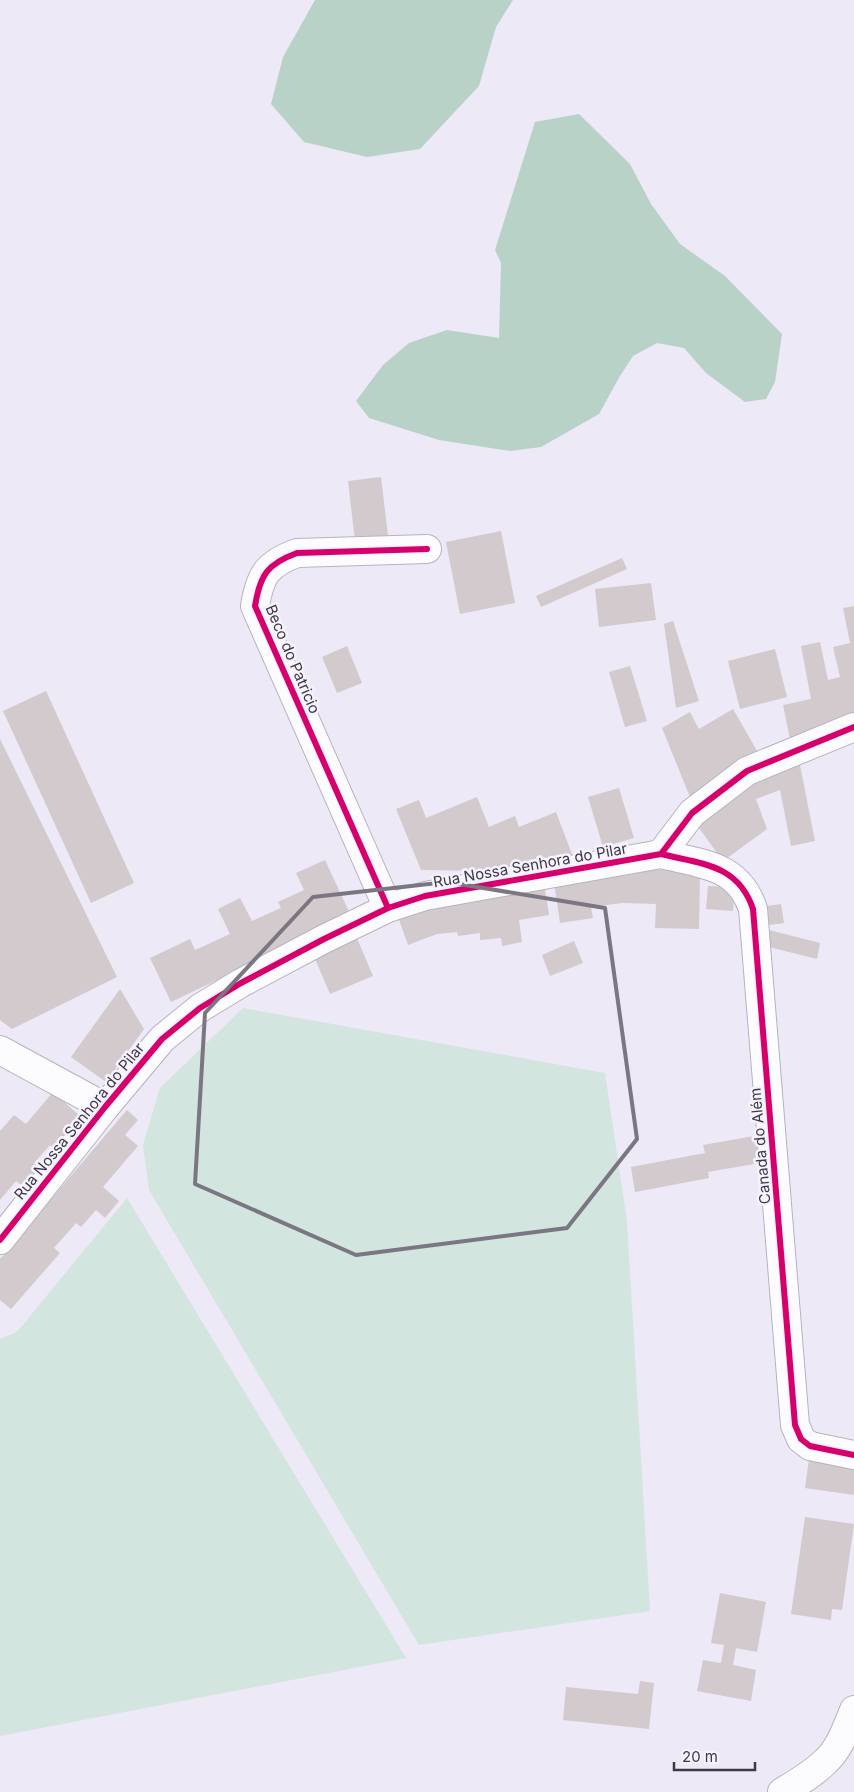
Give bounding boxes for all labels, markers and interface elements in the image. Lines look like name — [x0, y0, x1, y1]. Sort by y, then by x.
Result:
street label: Beco do Patricio — [262, 602, 324, 716]
street label: Rua Nossa Senhora do Pilar — [432, 839, 629, 891]
street label: Rua Nossa Senhora do Pilar — [10, 1038, 148, 1203]
street label: Canada do Além — [745, 1087, 775, 1205]
scale bar — [674, 1740, 755, 1772]
text: 20 m — [682, 1747, 718, 1766]

